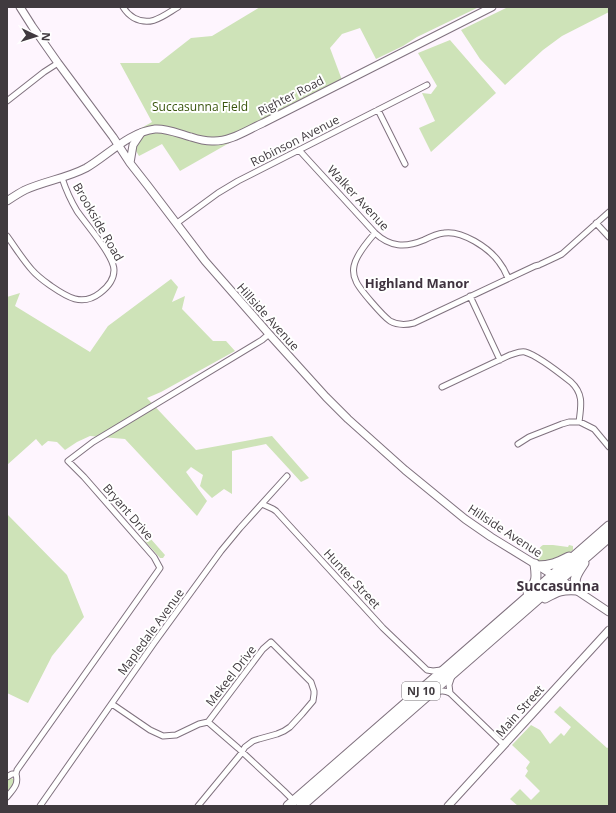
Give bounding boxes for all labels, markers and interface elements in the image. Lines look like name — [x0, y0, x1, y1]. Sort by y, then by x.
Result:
north arrow — [16, 16, 56, 56]
text: N — [39, 32, 54, 42]
street label: Righter Road — [255, 72, 327, 119]
park label: Succasunna Field — [152, 98, 248, 115]
street label: Robinson Avenue — [247, 111, 342, 170]
street label: Walker Avenue — [324, 161, 393, 234]
street label: Brookside Road — [69, 179, 128, 264]
district label: Highland Manor — [365, 274, 469, 292]
street label: Hillside Avenue — [233, 279, 304, 354]
street label: Bryant Drive — [99, 480, 158, 544]
street label: Hillside Avenue — [465, 500, 546, 561]
street label: Hunter Street — [320, 545, 385, 612]
district label: Succasunna — [517, 576, 599, 595]
street label: Mapledale Avenue — [113, 585, 188, 678]
street label: Mekeel Drive — [201, 642, 260, 710]
street label: Main Street — [492, 681, 548, 740]
road number: NJ 10 — [402, 682, 440, 700]

